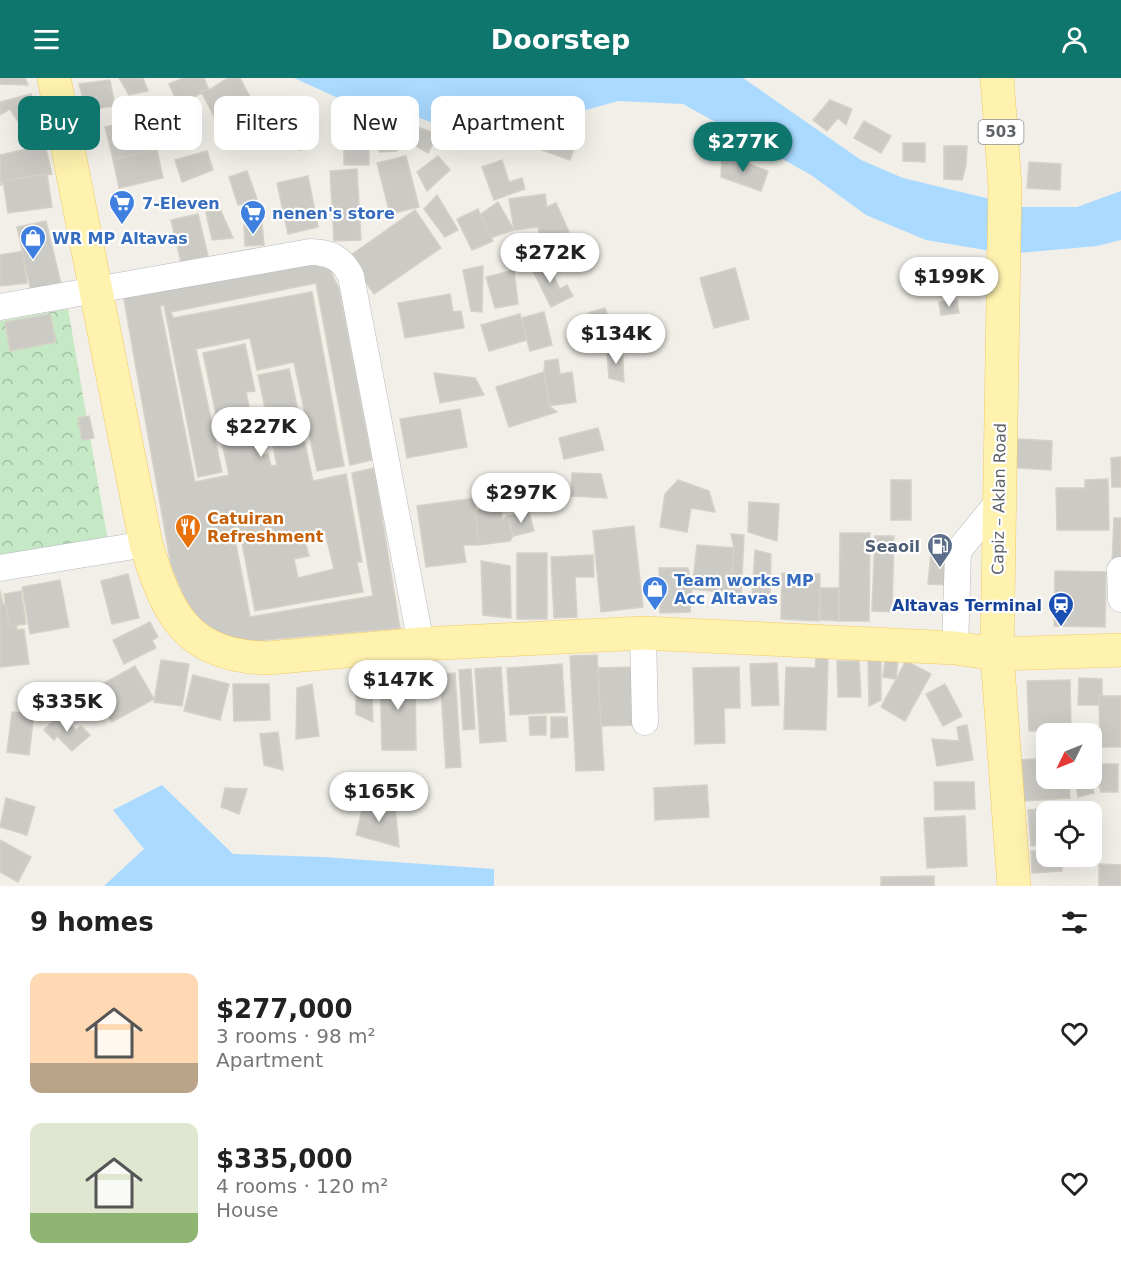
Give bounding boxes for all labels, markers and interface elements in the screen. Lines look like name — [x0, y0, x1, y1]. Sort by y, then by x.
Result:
icon: menu — [30, 23, 63, 56]
icon: person — [1058, 23, 1091, 56]
text: Doorstep — [491, 24, 630, 55]
chip: Buy — [18, 96, 100, 150]
chip: Rent — [112, 96, 202, 150]
chip: Filters — [214, 96, 319, 150]
chip: New — [331, 96, 419, 150]
chip: Apartment — [431, 96, 585, 150]
road number: 503 — [978, 120, 1024, 144]
pin: $277K — [701, 122, 785, 173]
text: $277K — [707, 129, 779, 153]
supermarket icon: 7-Eleven — [107, 188, 137, 226]
place label: 7-Eleven — [142, 194, 220, 213]
supermarket icon: nenen's store — [238, 198, 268, 236]
place label: nenen's store — [272, 204, 395, 223]
shop icon: WR MP Altavas — [18, 223, 48, 261]
place label: WR MP Altavas — [52, 229, 188, 248]
pin: $272K — [508, 233, 592, 284]
text: $272K — [514, 240, 586, 264]
pin: $199K — [907, 257, 991, 308]
text: $199K — [913, 264, 985, 288]
pin: $134K — [574, 314, 658, 365]
text: $134K — [580, 321, 652, 345]
pin: $227K — [219, 407, 303, 458]
text: $227K — [225, 414, 297, 438]
street label: Capiz – Aklan Road — [988, 423, 1010, 575]
pin: $297K — [479, 473, 563, 524]
text: $297K — [485, 480, 557, 504]
place label: Catuiran Refreshment — [207, 509, 324, 546]
restaurant icon: Catuiran Refreshment — [173, 512, 203, 550]
fuel station icon: Seaoil — [925, 531, 955, 569]
place label: Seaoil — [865, 537, 920, 556]
place label: Team works MP Acc Altavas — [674, 571, 814, 608]
shop icon: Team works MP Acc Altavas — [640, 574, 670, 612]
station icon: Altavas Terminal — [1046, 590, 1076, 628]
place label: Altavas Terminal — [892, 596, 1042, 615]
pin: $147K — [356, 660, 440, 711]
text: $147K — [362, 667, 434, 691]
pin: $335K — [25, 682, 109, 733]
text: $335K — [31, 689, 103, 713]
north arrow — [1036, 723, 1102, 789]
map controls — [1036, 723, 1102, 867]
pin: $165K — [337, 772, 421, 823]
text: $165K — [343, 779, 415, 803]
button: locate — [1036, 801, 1102, 867]
icon: filters — [1058, 906, 1091, 939]
text: 9 homes — [30, 907, 154, 937]
text: $277,000 — [216, 994, 353, 1024]
icon: home — [78, 997, 150, 1069]
icon: heart — [1058, 1017, 1091, 1050]
text: 3 rooms · 98 m² — [216, 1024, 376, 1048]
text: Apartment — [216, 1048, 323, 1072]
text: $335,000 — [216, 1144, 353, 1174]
icon: home — [78, 1147, 150, 1219]
icon: heart — [1058, 1167, 1091, 1200]
text: 4 rooms · 120 m² — [216, 1174, 388, 1198]
text: House — [216, 1198, 279, 1222]

